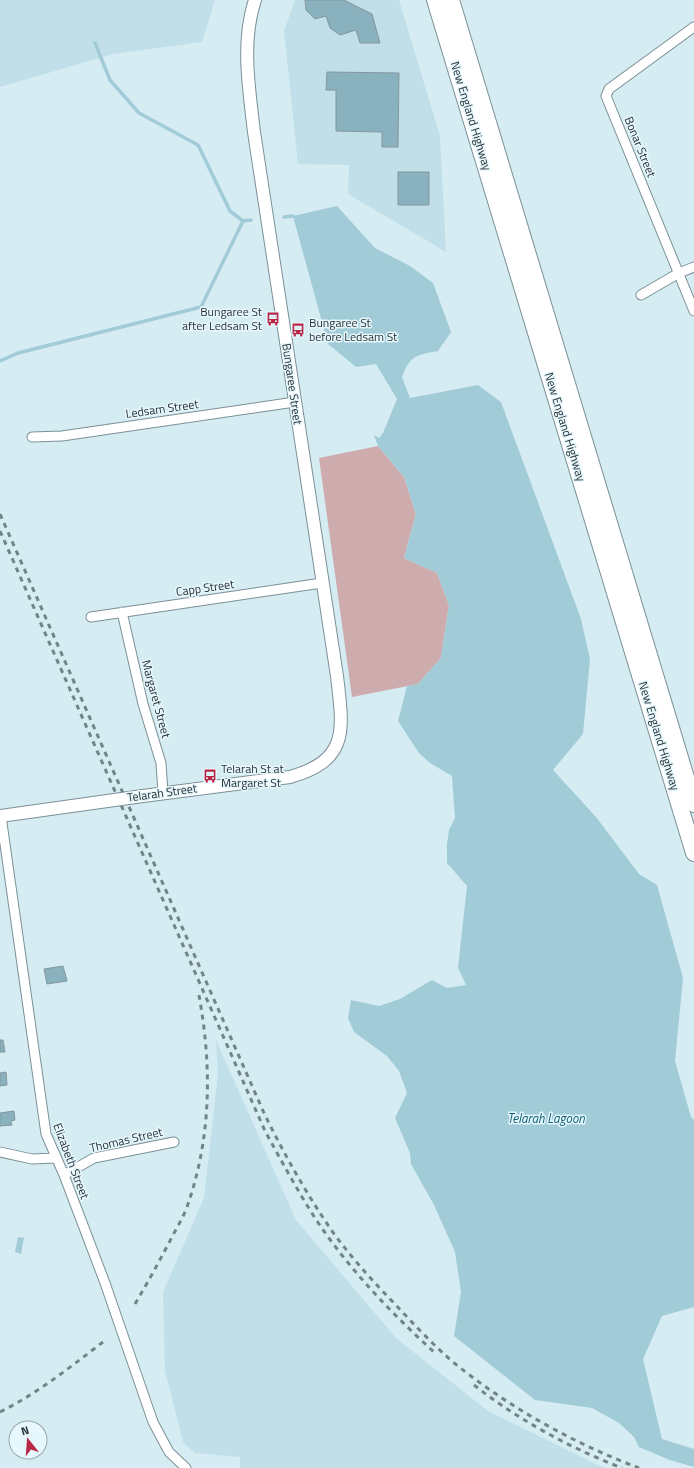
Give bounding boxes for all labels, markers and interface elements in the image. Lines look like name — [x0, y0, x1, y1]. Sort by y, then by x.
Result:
street label: New England Highway — [446, 59, 497, 173]
street label: Bonar Street — [620, 114, 662, 181]
place label: Bungaree St after Ledsam St — [182, 302, 263, 335]
bus stop icon: Bungaree St after Ledsam St — [265, 311, 281, 327]
place label: Bungaree St before Ledsam St — [309, 313, 398, 346]
bus stop icon: Bungaree St before Ledsam St — [290, 322, 306, 338]
street label: Bungaree Street — [277, 342, 308, 427]
street label: New England Highway — [540, 370, 591, 484]
street label: Ledsam Street — [124, 394, 200, 423]
street label: Capp Street — [175, 574, 236, 601]
street label: Margaret Street — [137, 658, 176, 741]
street label: New England Highway — [634, 679, 685, 793]
place label: Telarah St at Margaret St — [221, 759, 285, 792]
bus stop icon: Telarah St at Margaret St — [202, 768, 218, 784]
street label: Telarah Street — [126, 778, 199, 807]
water label: Telarah Lagoon — [507, 1108, 585, 1128]
street label: Elizabeth Street — [48, 1120, 95, 1202]
street label: Thomas Street — [88, 1122, 165, 1157]
north arrow — [8, 1420, 48, 1460]
text: N — [19, 1422, 31, 1439]

